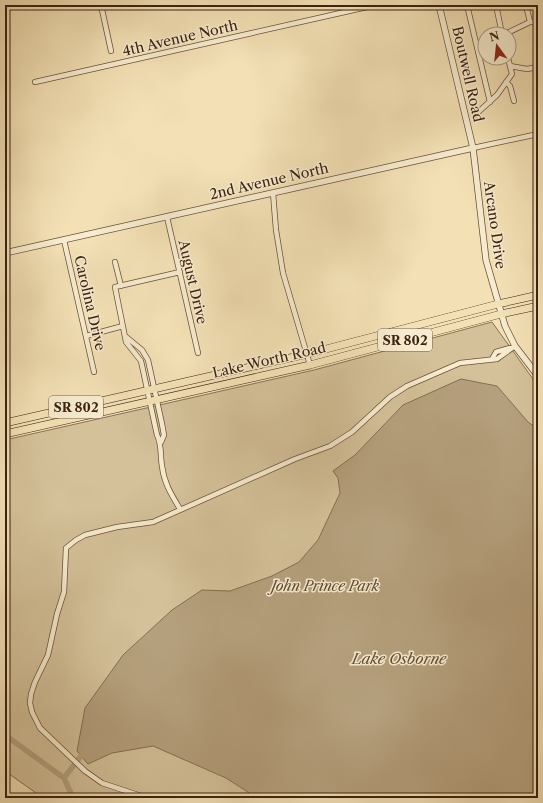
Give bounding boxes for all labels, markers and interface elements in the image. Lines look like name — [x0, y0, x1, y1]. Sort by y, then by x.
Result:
street label: 4th Avenue North — [121, 16, 240, 60]
street label: Boutwell Road — [448, 24, 488, 124]
north arrow — [477, 26, 517, 66]
text: N — [488, 28, 501, 44]
street label: 2nd Avenue North — [208, 159, 330, 203]
street label: Arcano Drive — [480, 179, 510, 270]
street label: August Drive — [174, 237, 211, 326]
street label: Carolina Drive — [70, 254, 110, 352]
road number: SR 802 — [378, 329, 432, 351]
street label: Lake Worth Road — [211, 338, 328, 382]
road number: SR 802 — [49, 396, 103, 418]
park label: John Prince Park — [267, 577, 380, 595]
water label: Lake Osborne — [351, 649, 447, 668]

